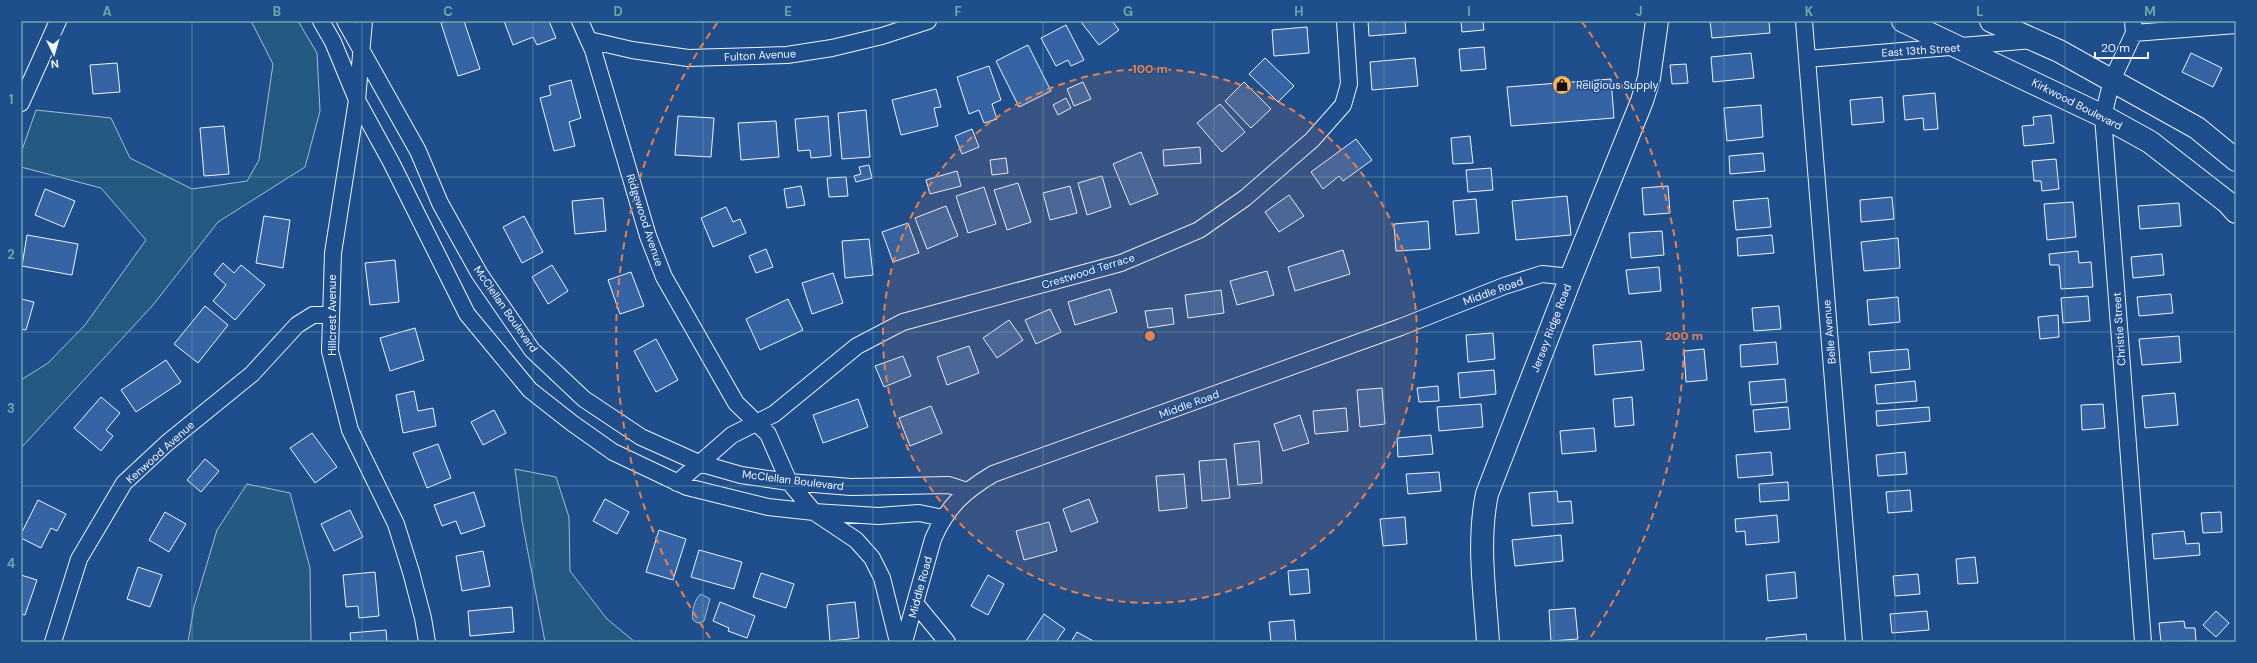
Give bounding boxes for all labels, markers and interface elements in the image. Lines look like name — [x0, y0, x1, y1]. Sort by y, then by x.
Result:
text: A — [102, 3, 112, 20]
text: B — [273, 3, 281, 20]
text: C — [443, 3, 453, 20]
text: D — [613, 3, 623, 20]
text: E — [784, 3, 792, 20]
text: F — [954, 3, 962, 20]
text: G — [1123, 3, 1133, 20]
text: H — [1294, 3, 1304, 20]
text: I — [1467, 3, 1471, 20]
text: J — [1635, 3, 1643, 20]
text: K — [1805, 3, 1814, 20]
text: L — [1976, 3, 1984, 20]
text: M — [2144, 3, 2156, 20]
north arrow — [34, 34, 74, 74]
scale bar — [2095, 34, 2148, 60]
street label: East 13th Street — [1881, 40, 1961, 60]
text: 20 m — [2101, 40, 2130, 56]
street label: Fulton Avenue — [724, 46, 796, 64]
text: N — [50, 57, 59, 71]
text: 100 m — [1132, 61, 1168, 77]
shop icon: Religious Supply — [1551, 74, 1573, 96]
street label: Kirkwood Boulevard — [2029, 75, 2125, 133]
place label: Religious Supply — [1576, 78, 1659, 92]
text: 1 — [9, 91, 13, 108]
street label: Ridgewood Avenue — [623, 172, 667, 268]
text: 2 — [7, 246, 15, 263]
street label: Crestwood Terrace — [1040, 250, 1136, 292]
street label: McClellan Boulevard — [471, 263, 541, 355]
street label: Hillcrest Avenue — [325, 274, 339, 356]
street label: Middle Road — [1461, 274, 1525, 308]
street label: Jersey Ridge Road — [1528, 282, 1574, 374]
street label: Christie Street — [2109, 292, 2129, 366]
street label: Belle Avenue — [1819, 299, 1839, 365]
text: 200 m — [1665, 328, 1703, 344]
centre of rings — [1143, 329, 1157, 343]
street label: Middle Road — [1157, 387, 1221, 421]
text: 3 — [7, 400, 15, 417]
street label: Kenwood Avenue — [123, 418, 197, 486]
street label: McClellan Boulevard — [741, 467, 845, 493]
text: 4 — [7, 555, 15, 572]
street label: Middle Road — [905, 555, 935, 619]

